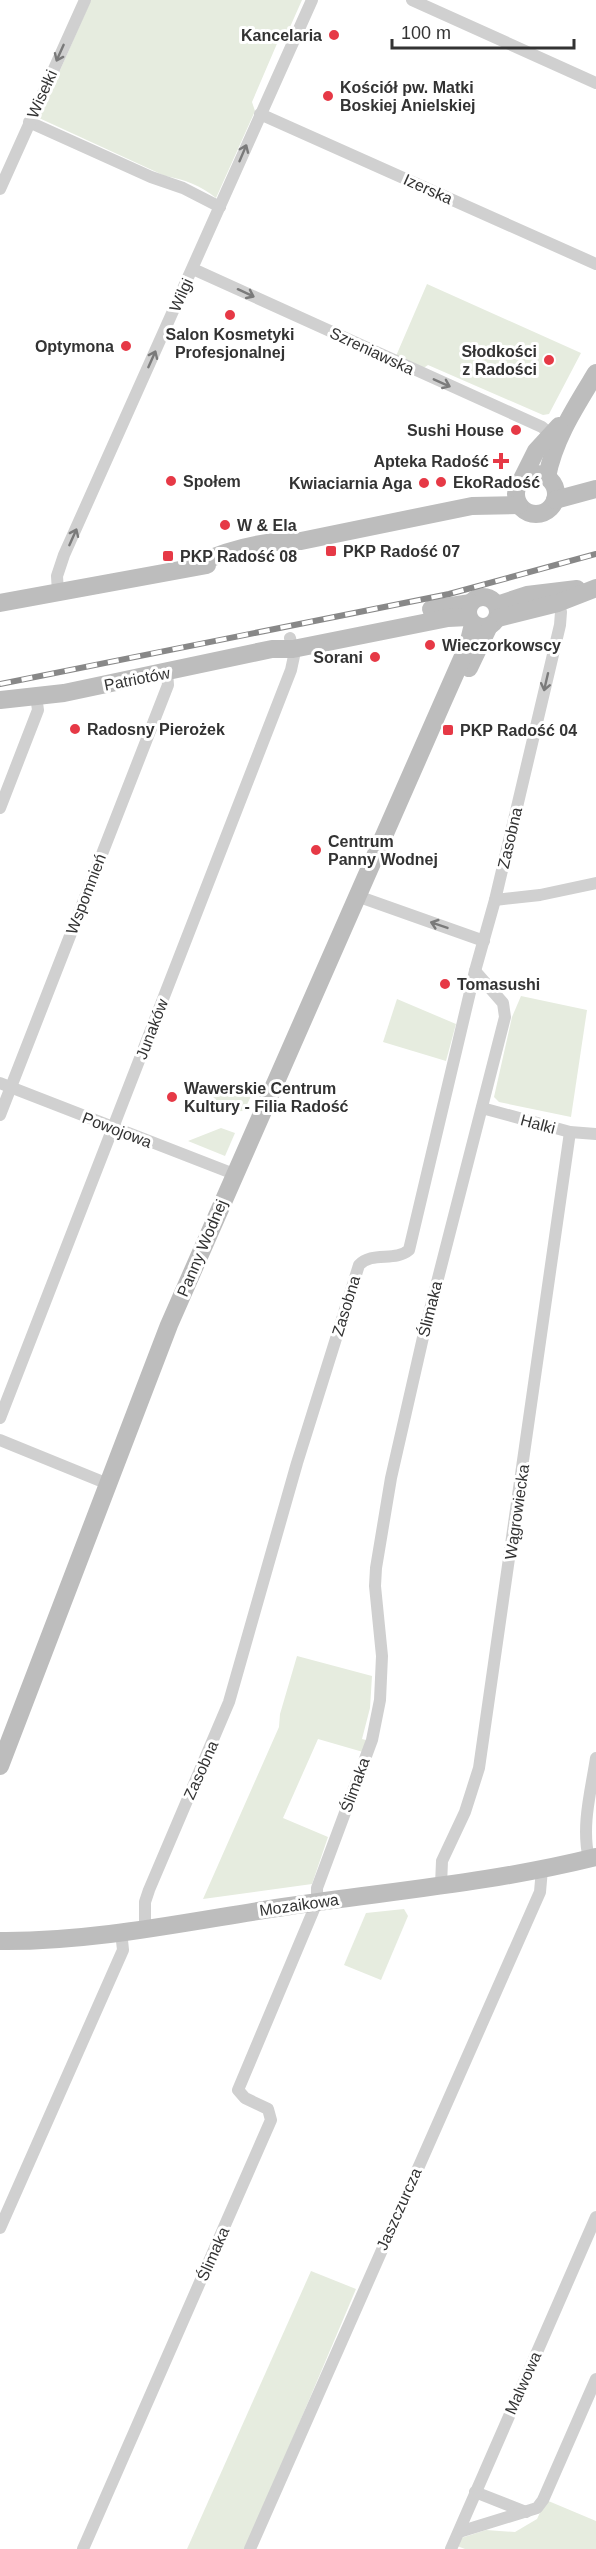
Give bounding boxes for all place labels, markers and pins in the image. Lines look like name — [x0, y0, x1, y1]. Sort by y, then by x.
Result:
place label: Kancelaria — [241, 27, 322, 44]
marker: Kancelaria — [327, 28, 341, 42]
place label: Kościół pw. Matki Boskiej Anielskiej — [340, 79, 475, 114]
marker: Kościół pw. Matki Boskiej Anielskiej — [321, 89, 335, 103]
marker: Salon Kosmetyki Profesjonalnej — [223, 308, 237, 322]
place label: Salon Kosmetyki Profesjonalnej — [166, 326, 294, 361]
place label: Optymona — [35, 338, 114, 355]
marker: Optymona — [119, 339, 133, 353]
place label: Słodkości z Radości — [461, 343, 537, 378]
marker: Słodkości z Radości — [542, 353, 556, 367]
place label: Sushi House — [407, 422, 504, 439]
marker: Sushi House — [509, 423, 523, 437]
place label: Apteka Radość — [373, 453, 489, 470]
marker: Apteka Radość — [494, 454, 508, 468]
place label: Społem — [183, 473, 241, 490]
marker: Społem — [164, 474, 178, 488]
place label: EkoRadość — [453, 474, 540, 491]
place label: Kwiaciarnia Aga — [289, 475, 412, 492]
marker: EkoRadość — [434, 475, 448, 489]
marker: Kwiaciarnia Aga — [417, 476, 431, 490]
place label: W & Ela — [237, 517, 297, 534]
marker: W & Ela — [218, 518, 232, 532]
place label: PKP Radość 07 — [343, 543, 460, 560]
marker: PKP Radość 07 — [324, 544, 338, 558]
place label: PKP Radość 08 — [180, 548, 297, 565]
marker: PKP Radość 08 — [161, 549, 175, 563]
place label: Wieczorkowscy — [442, 637, 561, 654]
marker: Wieczorkowscy — [423, 638, 437, 652]
place label: Sorani — [313, 649, 363, 666]
marker: Sorani — [368, 650, 382, 664]
place label: Radosny Pierożek — [87, 721, 225, 738]
marker: Radosny Pierożek — [68, 722, 82, 736]
place label: PKP Radość 04 — [460, 722, 577, 739]
marker: PKP Radość 04 — [441, 723, 455, 737]
place label: Centrum Panny Wodnej — [328, 833, 438, 868]
marker: Centrum Panny Wodnej — [309, 843, 323, 857]
place label: Tomasushi — [457, 976, 540, 993]
marker: Tomasushi — [438, 977, 452, 991]
place label: Wawerskie Centrum Kultury - Filia Radość — [184, 1080, 349, 1115]
marker: Wawerskie Centrum Kultury - Filia Radość — [165, 1090, 179, 1104]

